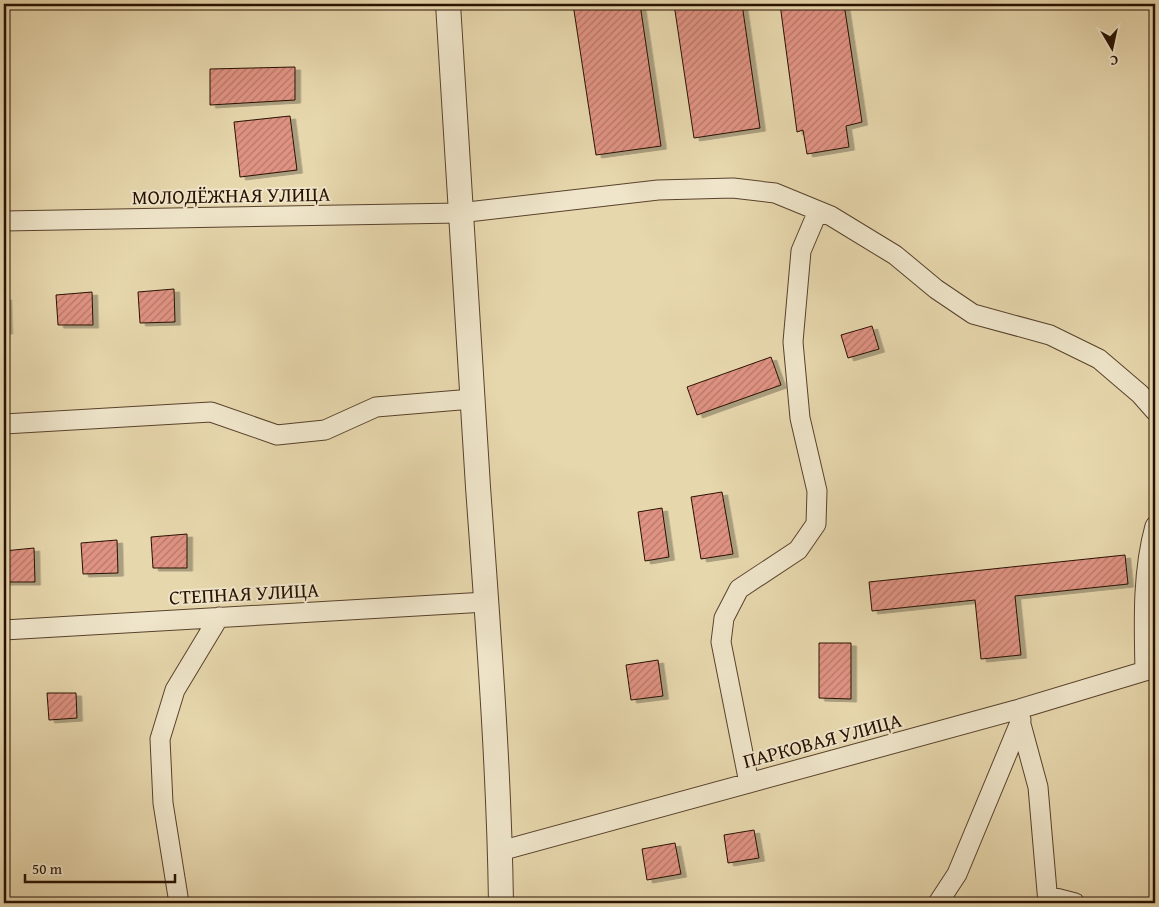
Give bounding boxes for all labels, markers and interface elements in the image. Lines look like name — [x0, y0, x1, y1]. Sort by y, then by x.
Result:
north arrow — [1086, 22, 1136, 72]
text: С — [1108, 50, 1120, 71]
street label: МОЛОДЁЖНАЯ УЛИЦА — [132, 179, 330, 211]
street label: СТЕПНАЯ УЛИЦА — [168, 575, 320, 611]
street label: ПАРКОВАЯ УЛИЦА — [739, 705, 905, 775]
scale bar — [25, 852, 175, 884]
text: 50 m — [32, 858, 63, 879]

